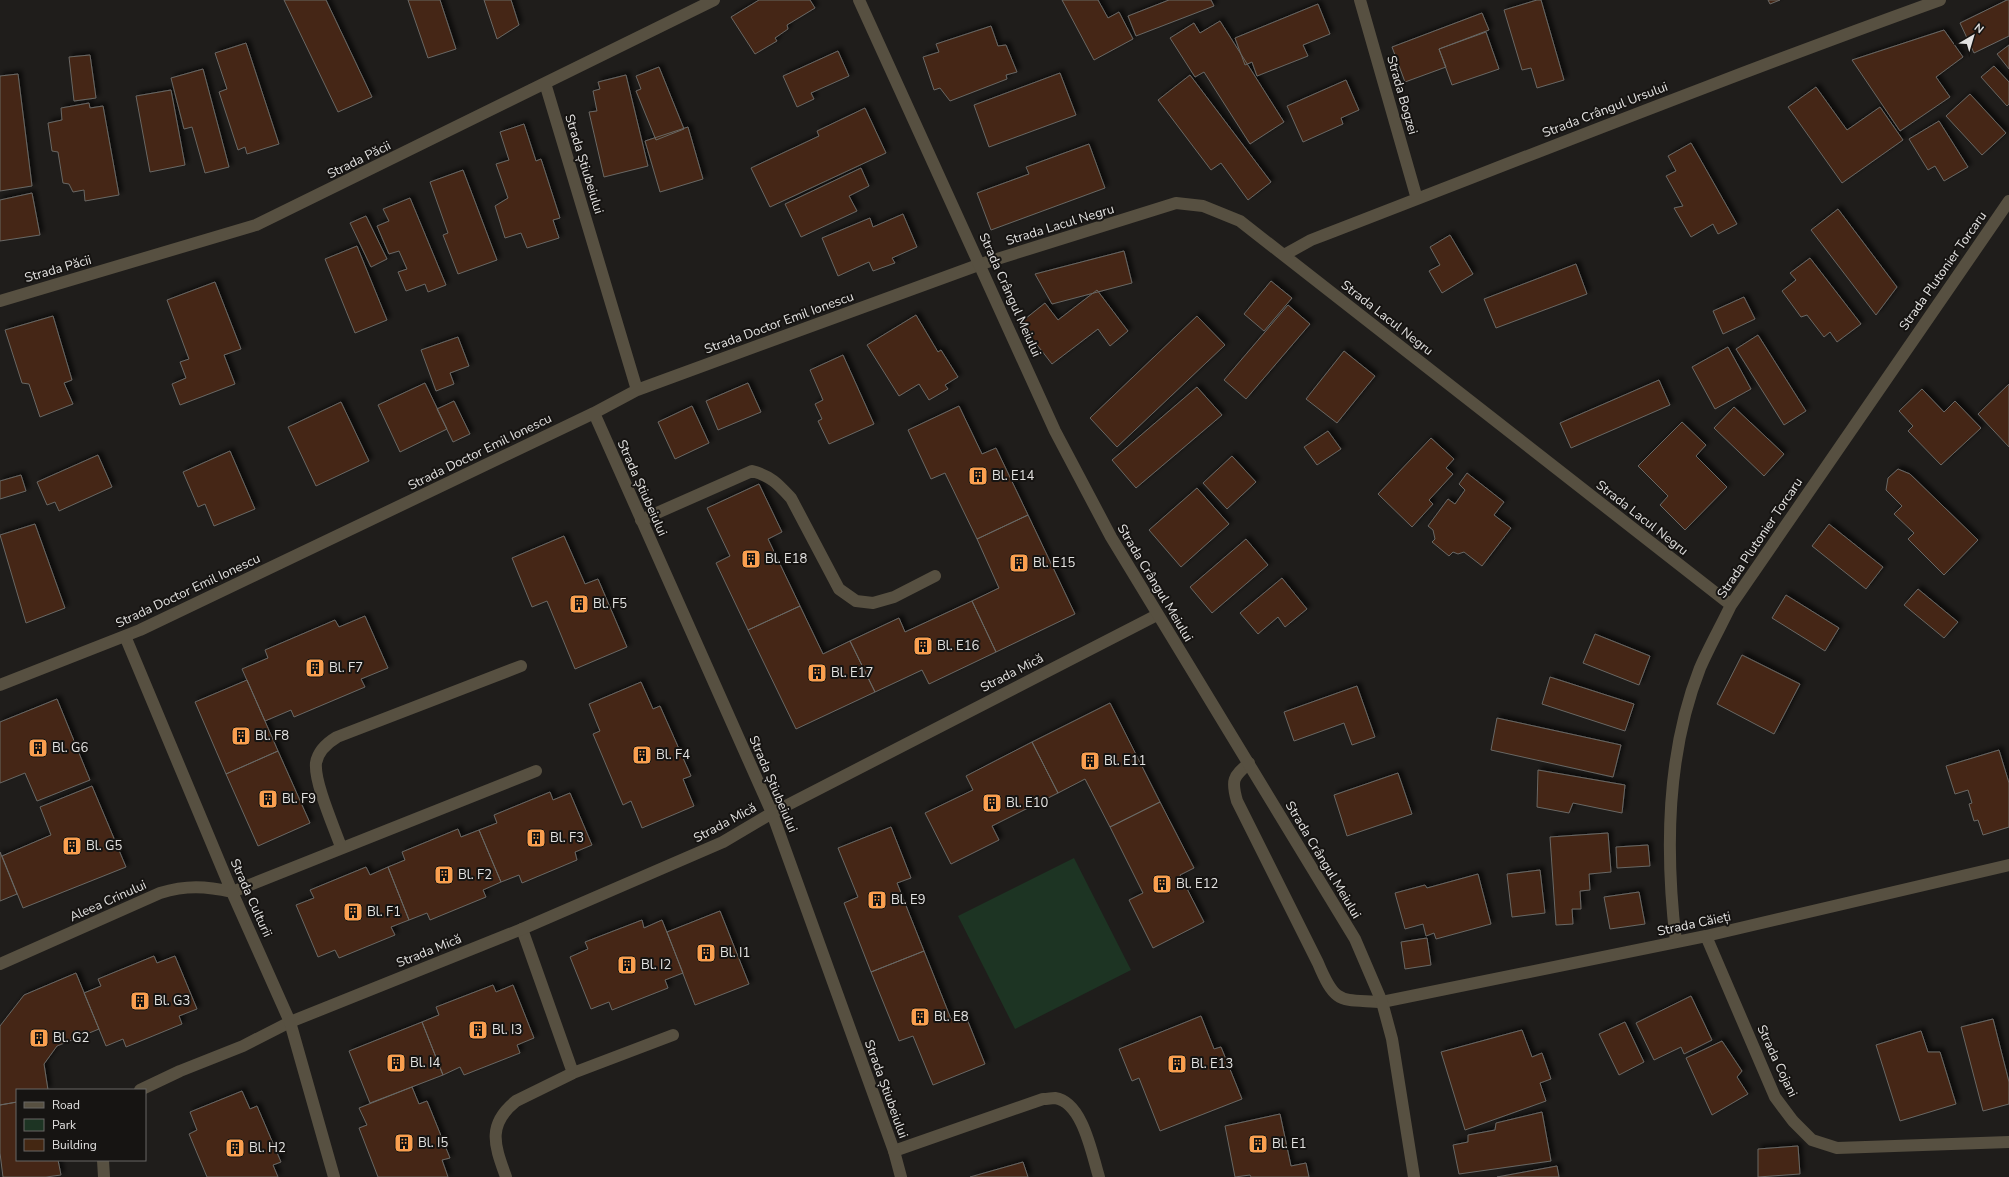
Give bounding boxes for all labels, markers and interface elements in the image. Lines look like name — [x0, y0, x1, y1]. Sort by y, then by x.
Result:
north arrow — [1953, 16, 1993, 56]
text: N — [1971, 20, 1987, 37]
street label: Strada Bogzei — [1382, 53, 1422, 137]
street label: Strada Crângul Ursului — [1540, 78, 1670, 142]
street label: Strada Știubeiului — [560, 112, 608, 216]
street label: Strada Păcii — [324, 137, 394, 183]
street label: Strada Lacul Negru — [1004, 200, 1116, 250]
street label: Strada Plutonier Torcaru — [1895, 208, 1991, 334]
street label: Strada Crângul Meiului — [975, 230, 1045, 360]
street label: Strada Păcii — [23, 251, 93, 287]
street label: Strada Lacul Negru — [1337, 276, 1437, 360]
street label: Strada Doctor Emil Ionescu — [702, 288, 856, 358]
street label: Strada Doctor Emil Ionescu — [405, 409, 555, 495]
street label: Strada Știubeiului — [613, 437, 671, 539]
building icon: Bl. E14 — [967, 465, 989, 487]
place label: Bl. E14 — [992, 467, 1034, 485]
street label: Strada Plutonier Torcaru — [1713, 474, 1807, 602]
street label: Strada Lacul Negru — [1592, 476, 1692, 560]
street label: Strada Crângul Meiului — [1113, 521, 1197, 645]
building icon: Bl. E18 — [740, 548, 762, 570]
street label: Strada Doctor Emil Ionescu — [113, 550, 263, 632]
place label: Bl. E18 — [765, 550, 807, 568]
building icon: Bl. E15 — [1008, 552, 1030, 574]
place label: Bl. E15 — [1033, 554, 1075, 572]
building icon: Bl. F5 — [568, 593, 590, 615]
place label: Bl. F5 — [593, 595, 627, 613]
building icon: Bl. E16 — [912, 635, 934, 657]
place label: Bl. E16 — [937, 637, 979, 655]
street label: Strada Mică — [977, 649, 1047, 697]
building icon: Bl. F7 — [304, 657, 326, 679]
place label: Bl. F7 — [329, 659, 363, 677]
building icon: Bl. E17 — [806, 662, 828, 684]
place label: Bl. E17 — [831, 664, 873, 682]
building icon: Bl. F8 — [230, 725, 252, 747]
place label: Bl. F8 — [255, 727, 289, 745]
street label: Strada Știubeiului — [744, 733, 802, 835]
building icon: Bl. G6 — [27, 737, 49, 759]
place label: Bl. G6 — [52, 739, 89, 757]
building icon: Bl. F4 — [631, 744, 653, 766]
place label: Bl. F4 — [656, 746, 690, 764]
building icon: Bl. E11 — [1079, 750, 1101, 772]
place label: Bl. E11 — [1104, 752, 1146, 770]
building icon: Bl. F9 — [257, 788, 279, 810]
place label: Bl. F9 — [282, 790, 316, 808]
building icon: Bl. E10 — [981, 792, 1003, 814]
place label: Bl. E10 — [1006, 794, 1048, 812]
street label: Strada Crângul Meiului — [1281, 798, 1365, 922]
street label: Strada Mică — [690, 799, 760, 847]
building icon: Bl. F3 — [525, 827, 547, 849]
place label: Bl. F3 — [550, 829, 584, 847]
building icon: Bl. G5 — [61, 835, 83, 857]
place label: Bl. G5 — [86, 837, 123, 855]
street label: Strada Culturii — [226, 856, 276, 940]
building icon: Bl. F2 — [433, 864, 455, 886]
place label: Bl. F2 — [458, 866, 492, 884]
building icon: Bl. E12 — [1151, 873, 1173, 895]
place label: Bl. E12 — [1176, 875, 1218, 893]
street label: Aleea Crinului — [67, 876, 149, 926]
building icon: Bl. E9 — [866, 889, 888, 911]
place label: Bl. E9 — [891, 891, 925, 909]
building icon: Bl. F1 — [342, 901, 364, 923]
place label: Bl. F1 — [367, 903, 401, 921]
street label: Strada Căieți — [1656, 907, 1732, 941]
street label: Strada Mică — [394, 930, 464, 972]
building icon: Bl. I1 — [695, 942, 717, 964]
place label: Bl. I1 — [720, 944, 750, 962]
building icon: Bl. I2 — [616, 954, 638, 976]
place label: Bl. I2 — [641, 956, 671, 974]
building icon: Bl. G3 — [129, 990, 151, 1012]
place label: Bl. G3 — [154, 992, 190, 1010]
building icon: Bl. E8 — [909, 1006, 931, 1028]
place label: Bl. E8 — [934, 1008, 969, 1026]
building icon: Bl. I3 — [467, 1019, 489, 1041]
place label: Bl. I3 — [492, 1021, 522, 1039]
street label: Strada Cojani — [1752, 1022, 1802, 1100]
building icon: Bl. G2 — [28, 1027, 50, 1049]
place label: Bl. G2 — [53, 1029, 89, 1047]
street label: Strada Știubeiului — [860, 1037, 912, 1141]
building icon: Bl. I4 — [385, 1052, 407, 1074]
building icon: Bl. E13 — [1166, 1053, 1188, 1075]
place label: Bl. I4 — [410, 1054, 440, 1072]
place label: Bl. E13 — [1191, 1055, 1233, 1073]
legend — [16, 1089, 146, 1161]
text: Road — [52, 1097, 80, 1113]
text: Park — [52, 1117, 77, 1133]
building icon: Bl. I5 — [393, 1132, 415, 1154]
building icon: Bl. E1 — [1247, 1133, 1269, 1155]
place label: Bl. I5 — [418, 1134, 448, 1152]
place label: Bl. E1 — [1272, 1135, 1306, 1153]
text: Building — [52, 1137, 97, 1153]
building icon: Bl. H2 — [224, 1137, 246, 1159]
place label: Bl. H2 — [249, 1139, 286, 1157]

